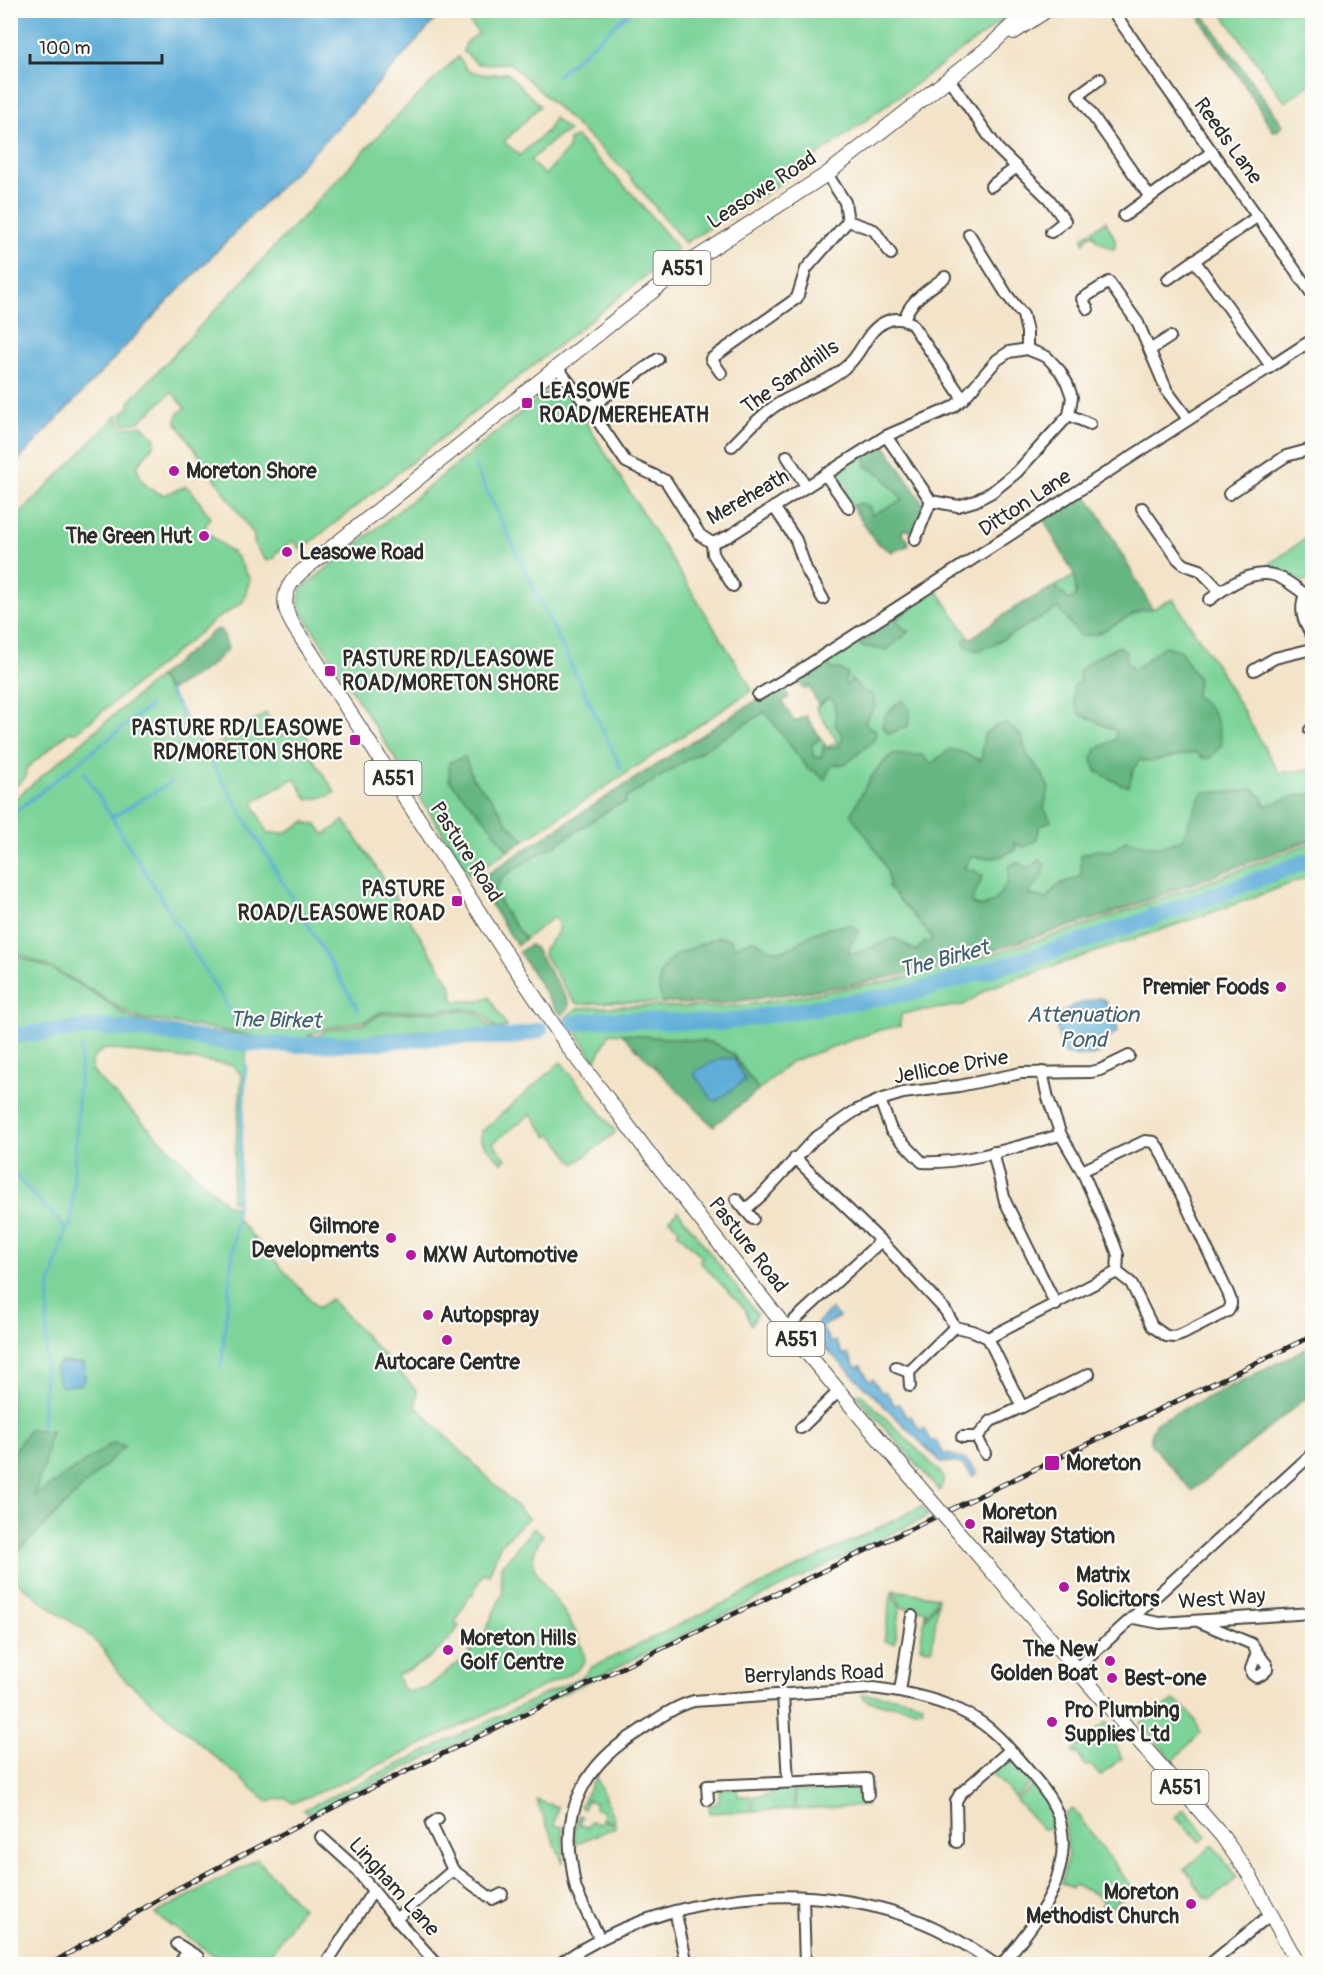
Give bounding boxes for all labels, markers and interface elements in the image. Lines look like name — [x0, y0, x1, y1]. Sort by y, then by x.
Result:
scale bar — [30, 27, 162, 65]
text: 100 m — [39, 37, 91, 60]
street label: Reeds Lane — [1188, 92, 1269, 190]
street label: Leasowe Road — [702, 145, 822, 235]
road number: A551 — [654, 251, 710, 285]
street label: The Sandhills — [736, 333, 845, 421]
place label: LEASOWE ROAD/MEREHEATH — [539, 378, 709, 429]
marker: LEASOWE ROAD/MEREHEATH — [520, 396, 534, 410]
place label: Moreton Shore — [186, 458, 317, 485]
street label: Mereheath — [702, 463, 794, 531]
street label: Ditton Lane — [974, 463, 1077, 543]
marker: Moreton Shore — [167, 464, 181, 478]
place label: The Green Hut — [65, 523, 193, 550]
marker: The Green Hut — [197, 529, 211, 543]
place label: Leasowe Road — [299, 539, 424, 566]
marker: Leasowe Road — [280, 545, 294, 559]
place label: PASTURE RD/LEASOWE ROAD/MORETON SHORE — [342, 646, 559, 697]
marker: PASTURE RD/LEASOWE ROAD/MORETON SHORE — [323, 664, 337, 678]
place label: PASTURE RD/LEASOWE RD/MORETON SHORE — [131, 715, 343, 766]
marker: PASTURE RD/LEASOWE RD/MORETON SHORE — [348, 733, 362, 747]
road number: A551 — [364, 761, 422, 795]
street label: Pasture Road — [424, 797, 508, 907]
place label: PASTURE ROAD/LEASOWE ROAD — [237, 876, 445, 927]
marker: PASTURE ROAD/LEASOWE ROAD — [450, 894, 464, 908]
water label: The Birket — [896, 933, 994, 984]
place label: Premier Foods — [1142, 974, 1270, 1001]
marker: Premier Foods — [1274, 980, 1288, 994]
water label: Attenuation Pond — [1027, 1001, 1141, 1054]
water label: The Birket — [229, 1005, 323, 1035]
street label: Jellicoe Drive — [892, 1044, 1011, 1090]
street label: Pasture Road — [702, 1192, 794, 1298]
place label: Gilmore Developments — [251, 1213, 380, 1264]
marker: Gilmore Developments — [384, 1231, 398, 1245]
place label: MXW Automotive — [423, 1242, 578, 1269]
marker: MXW Automotive — [404, 1248, 418, 1262]
place label: Autopspray — [440, 1302, 539, 1329]
marker: Autopspray — [421, 1308, 435, 1322]
road number: A551 — [768, 1322, 824, 1356]
marker: Autocare Centre — [440, 1333, 454, 1347]
place label: Autocare Centre — [374, 1349, 521, 1376]
place label: Moreton — [1066, 1450, 1141, 1477]
marker: Moreton — [1043, 1454, 1061, 1472]
place label: Moreton Railway Station — [982, 1499, 1115, 1550]
marker: Moreton Railway Station — [963, 1517, 977, 1531]
place label: Matrix Solicitors — [1076, 1562, 1160, 1613]
marker: Matrix Solicitors — [1057, 1580, 1071, 1594]
street label: West Way — [1177, 1582, 1267, 1616]
place label: Moreton Hills Golf Centre — [460, 1625, 577, 1676]
place label: The New Golden Boat — [990, 1636, 1099, 1687]
marker: Moreton Hills Golf Centre — [441, 1643, 455, 1657]
marker: The New Golden Boat — [1103, 1654, 1117, 1668]
street label: Berrylands Road — [744, 1658, 884, 1690]
place label: Best-one — [1124, 1665, 1207, 1692]
marker: Best-one — [1105, 1671, 1119, 1685]
place label: Pro Plumbing Supplies Ltd — [1064, 1697, 1180, 1748]
marker: Pro Plumbing Supplies Ltd — [1045, 1715, 1059, 1729]
road number: A551 — [1152, 1770, 1208, 1804]
street label: Lingham Lane — [342, 1832, 446, 1943]
place label: Moreton Methodist Church — [1026, 1879, 1179, 1930]
marker: Moreton Methodist Church — [1184, 1897, 1198, 1911]

